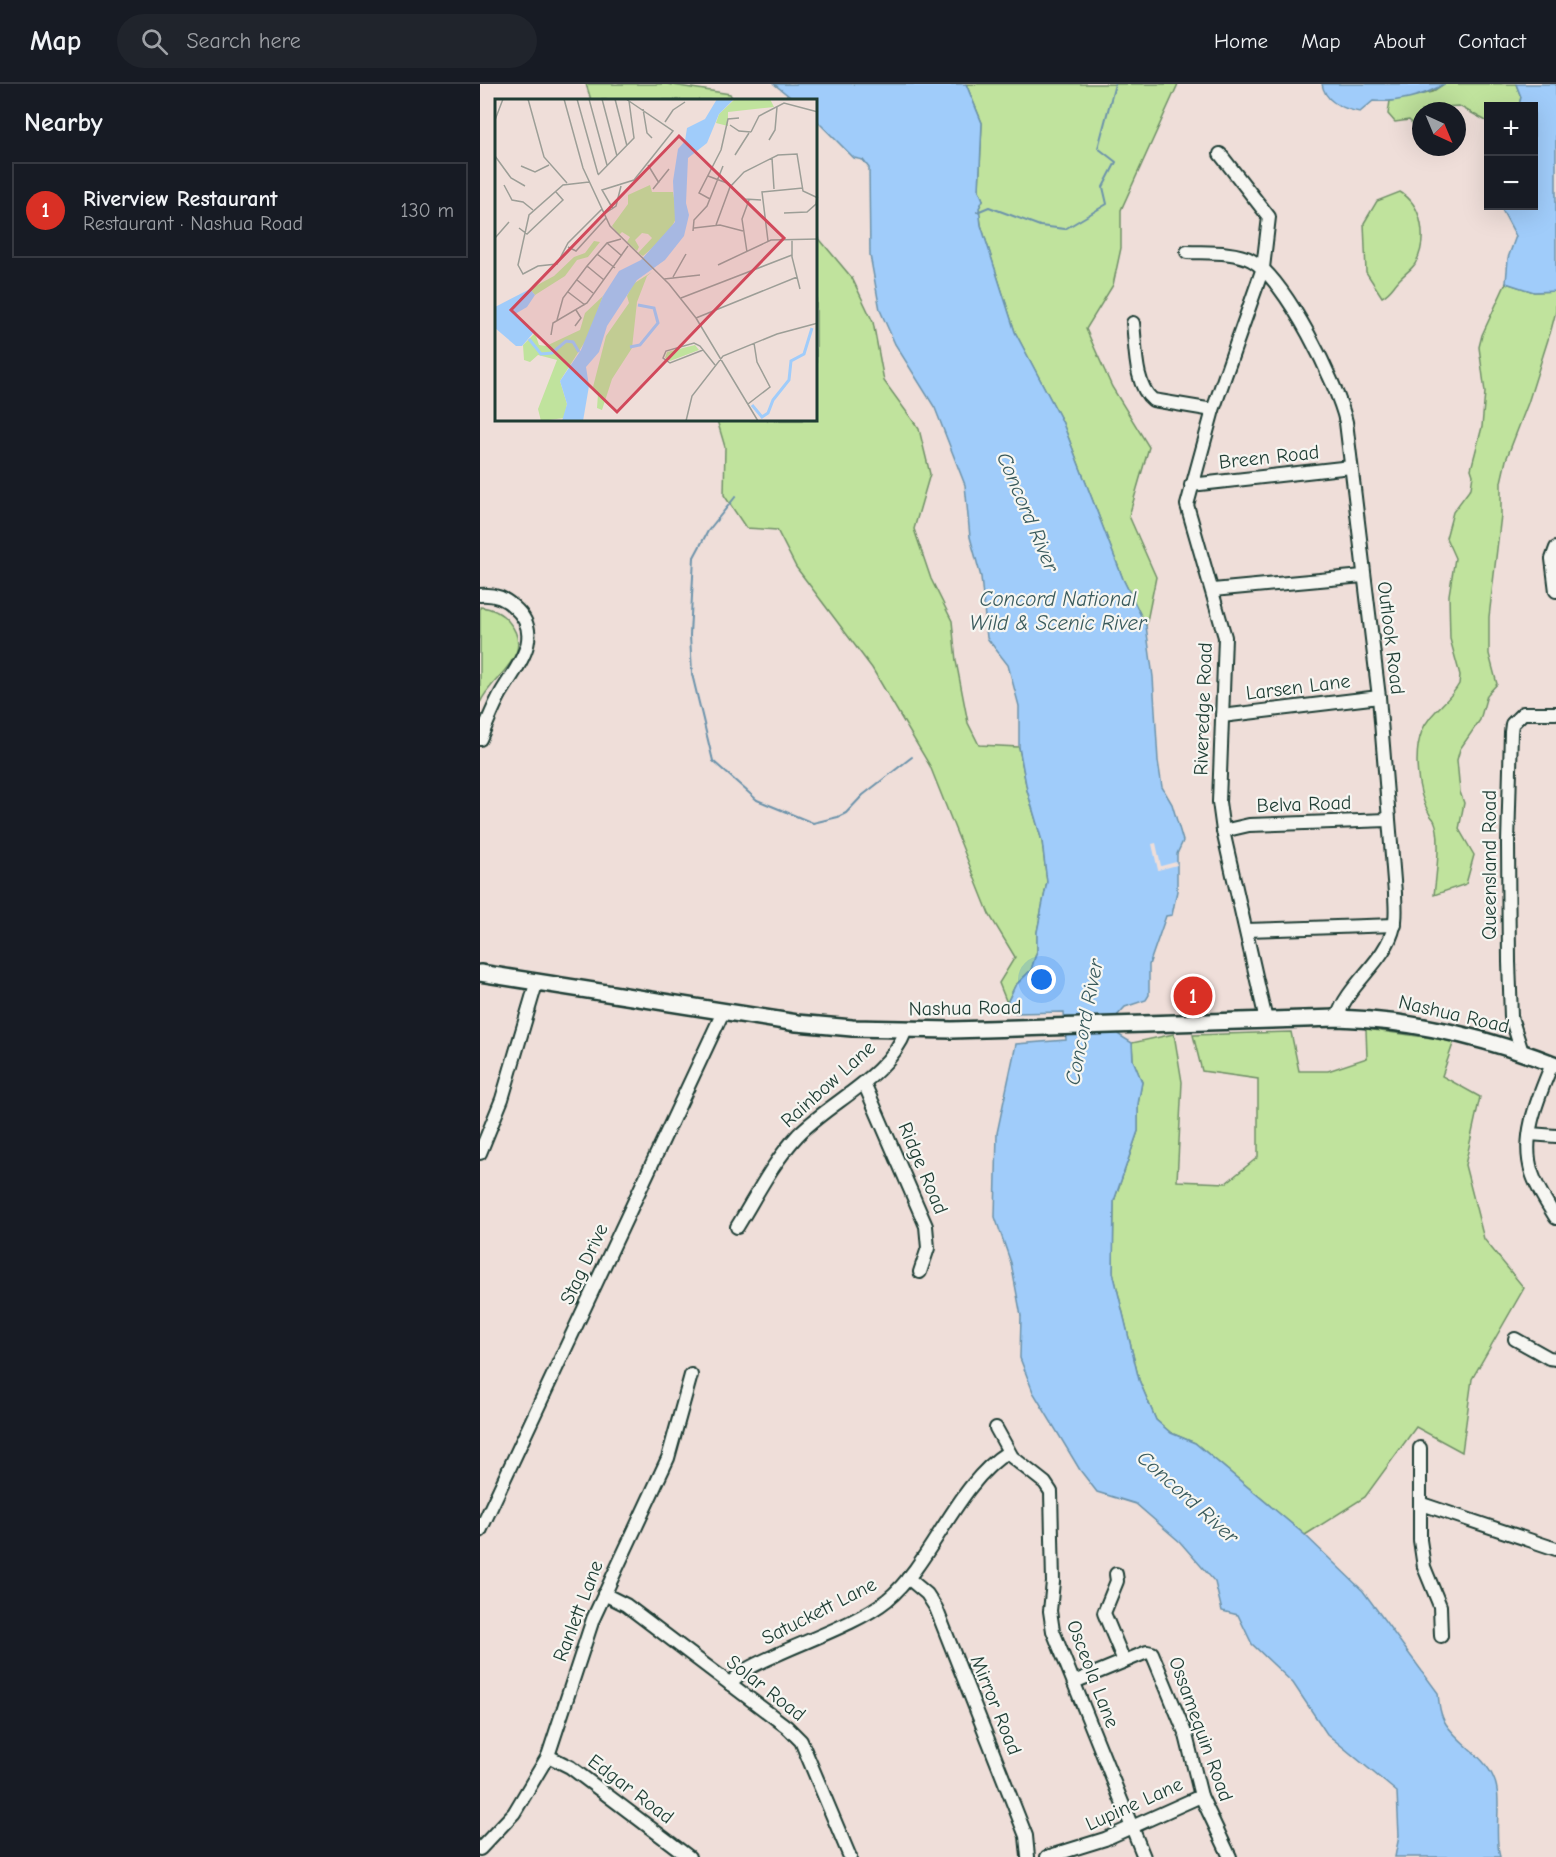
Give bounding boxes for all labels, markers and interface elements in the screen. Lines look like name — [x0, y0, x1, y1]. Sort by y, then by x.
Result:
search box — [117, 14, 537, 68]
text: Map — [30, 25, 81, 57]
icon: search — [138, 25, 171, 58]
text: Search here — [186, 28, 301, 54]
text: Home — [1214, 29, 1268, 53]
text: Map — [1301, 29, 1341, 53]
text: About — [1374, 29, 1425, 53]
text: Contact — [1458, 29, 1526, 53]
inset map — [495, 99, 818, 422]
north arrow — [1412, 102, 1466, 156]
map controls — [1484, 102, 1538, 210]
button: + — [1484, 102, 1538, 156]
text: Nearby — [24, 108, 103, 138]
button: − — [1484, 156, 1538, 210]
text: Riverview Restaurant — [83, 186, 278, 212]
text: 1 — [42, 199, 49, 222]
text: 130 m — [401, 199, 454, 222]
text: Restaurant · Nashua Road — [83, 212, 303, 235]
street label: Breen Road — [1218, 440, 1320, 474]
water label: Concord River — [992, 449, 1065, 577]
street label: Outlook Road — [1373, 580, 1409, 696]
water label: Concord National Wild & Scenic River — [969, 587, 1148, 635]
street label: Riveredge Road — [1189, 642, 1217, 776]
street label: Larsen Lane — [1244, 669, 1352, 705]
street label: Queensland Road — [1478, 790, 1501, 940]
street label: Belva Road — [1256, 791, 1352, 817]
water label: Concord River — [1060, 955, 1108, 1087]
your location — [1027, 965, 1056, 994]
pin: 1 — [1174, 974, 1212, 1018]
street label: Nashua Road — [1396, 990, 1512, 1038]
street label: Nashua Road — [908, 996, 1022, 1020]
street label: Rainbow Lane — [776, 1036, 880, 1132]
street label: Ridge Road — [893, 1119, 953, 1217]
street label: Stag Drive — [555, 1220, 613, 1308]
water label: Concord River — [1133, 1445, 1245, 1550]
street label: Ranlett Lane — [548, 1557, 608, 1665]
street label: Satuckett Lane — [758, 1572, 880, 1650]
street label: Osceola Lane — [1062, 1617, 1124, 1731]
street label: Solar Road — [722, 1650, 810, 1726]
street label: Mirror Road — [966, 1652, 1026, 1758]
street label: Ossamequin Road — [1164, 1653, 1238, 1805]
street label: Edgar Road — [584, 1749, 678, 1829]
street label: Lupine Lane — [1082, 1772, 1186, 1836]

